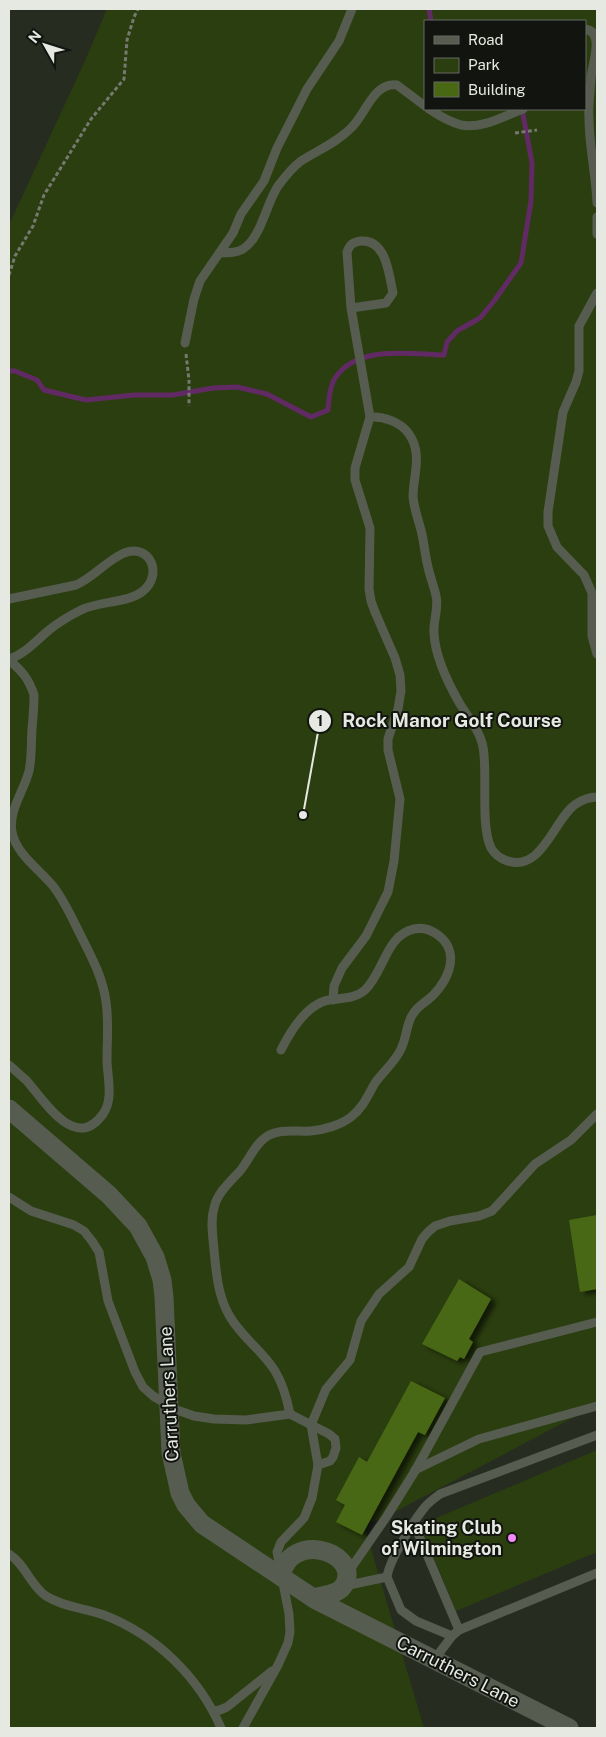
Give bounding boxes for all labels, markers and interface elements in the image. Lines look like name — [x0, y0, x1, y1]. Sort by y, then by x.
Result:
north arrow — [20, 20, 70, 70]
legend — [424, 20, 586, 110]
text: N — [25, 28, 45, 46]
text: Road — [468, 31, 504, 48]
text: Park — [468, 56, 500, 73]
text: Building — [468, 81, 526, 98]
callout: Rock Manor Golf Course — [307, 704, 572, 738]
text: Rock Manor Golf Course — [342, 709, 562, 731]
text: 1 — [317, 712, 323, 729]
street label: Carruthers Lane — [154, 1326, 183, 1462]
place label: Skating Club of Wilmington — [381, 1517, 502, 1559]
marker: Skating Club of Wilmington — [506, 1532, 518, 1544]
street label: Carruthers Lane — [393, 1631, 523, 1712]

